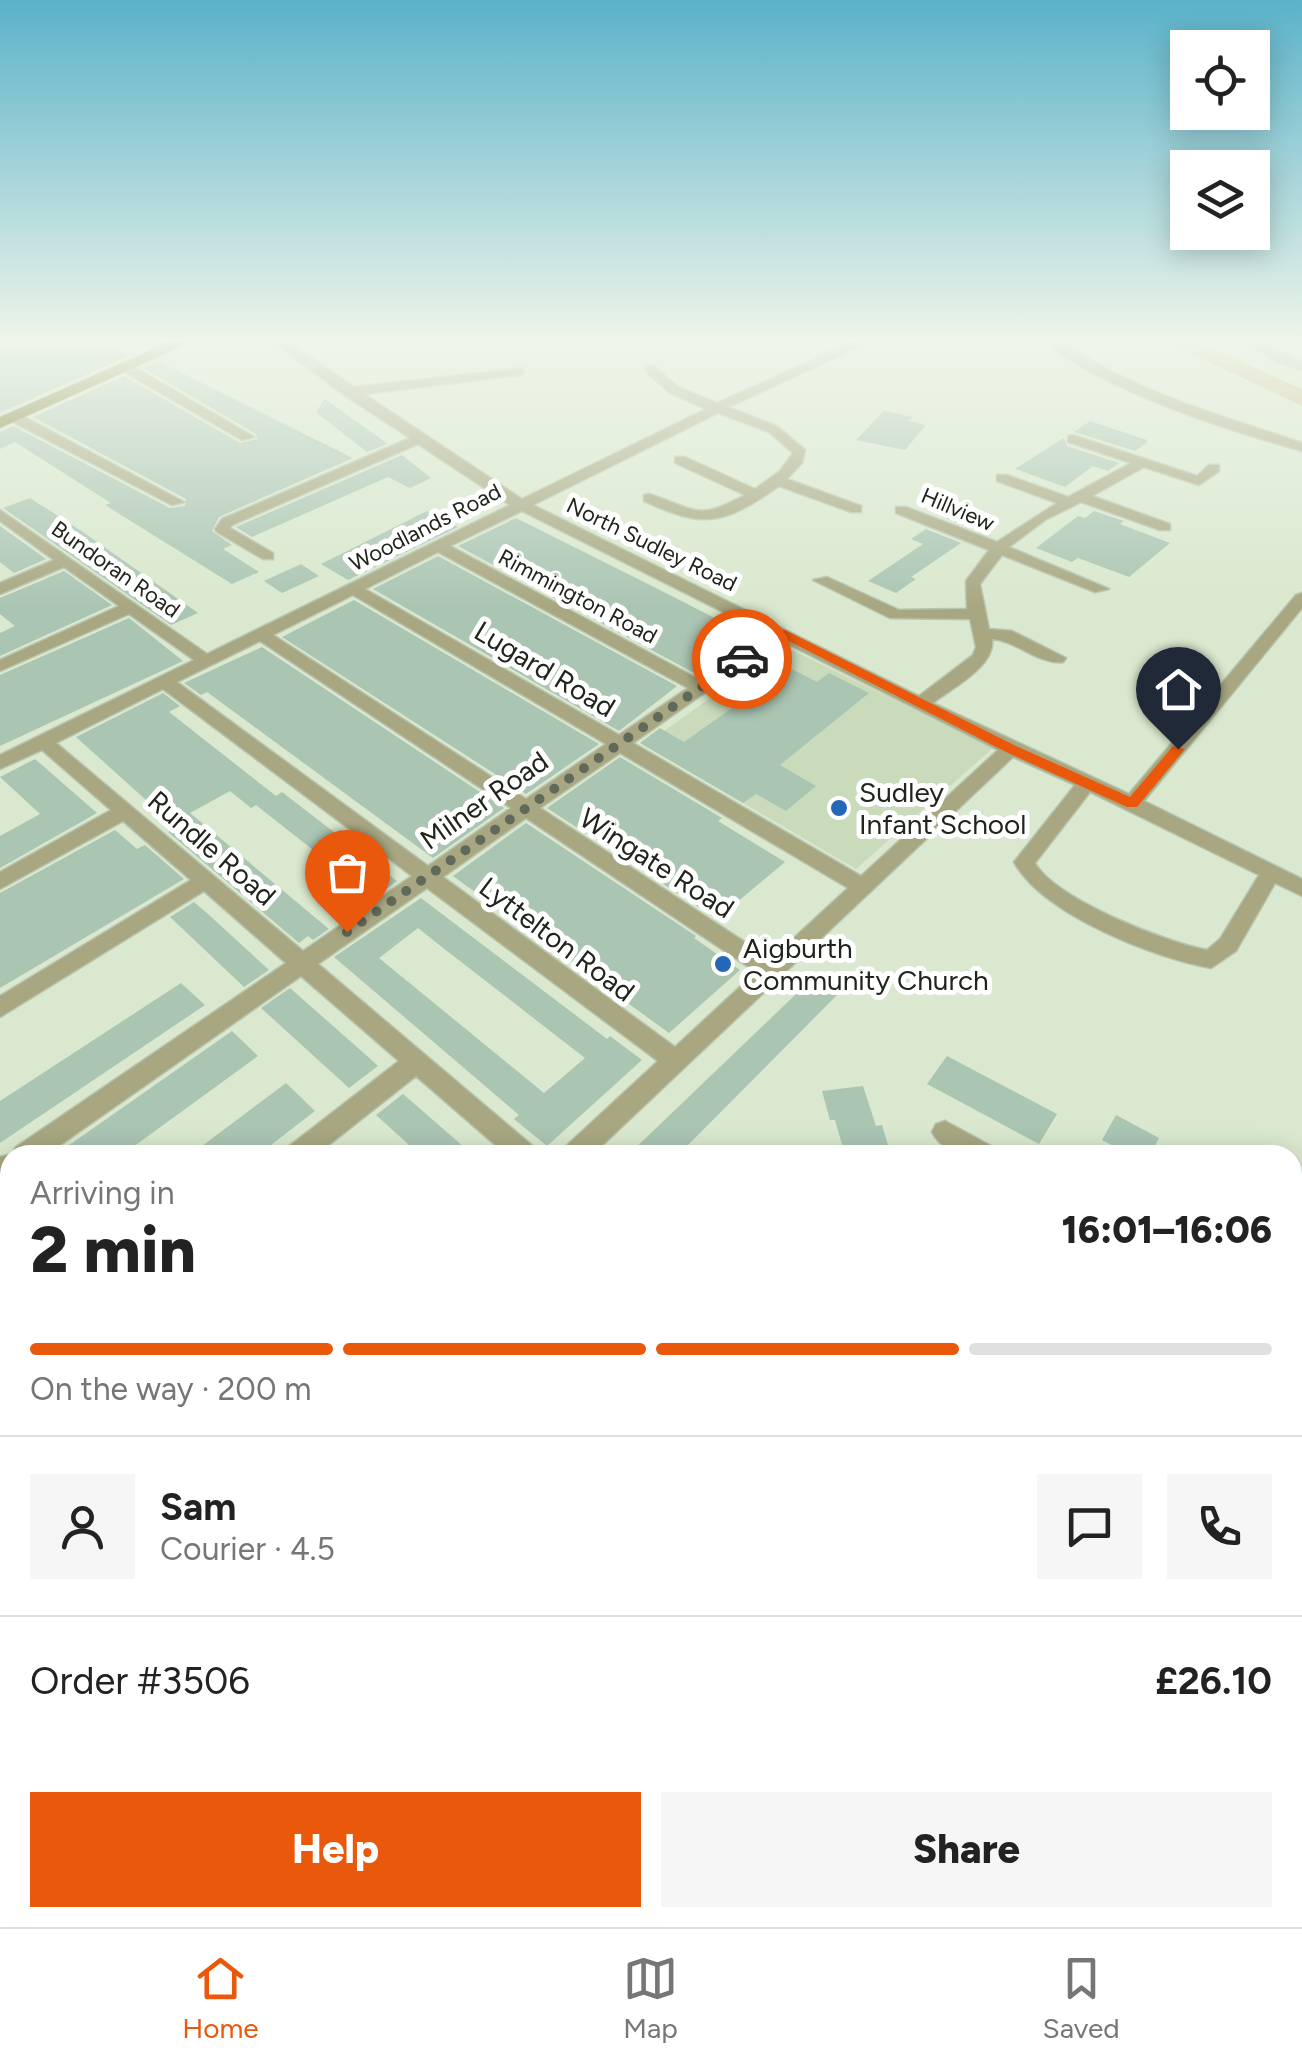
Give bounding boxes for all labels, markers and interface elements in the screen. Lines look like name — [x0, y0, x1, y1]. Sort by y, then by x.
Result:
map controls — [1170, 30, 1270, 250]
button: locate — [1170, 30, 1270, 130]
button: layers — [1170, 150, 1270, 250]
street label: Woodlands Road — [345, 478, 505, 577]
street label: Hillview — [917, 482, 999, 537]
street label: North Sudley Road — [562, 492, 741, 597]
street label: Bundoran Road — [46, 515, 185, 624]
street label: Rimmington Road — [494, 543, 662, 650]
courier — [692, 609, 792, 709]
street label: Lugard Road — [468, 614, 622, 724]
icon: car — [715, 632, 770, 687]
pin — [1136, 647, 1221, 750]
icon: home — [1151, 662, 1206, 717]
street label: Milner Road — [414, 744, 554, 856]
place label: Sudley Infant School — [859, 775, 1026, 841]
street label: Rundle Road — [141, 783, 283, 913]
marker: Sudley Infant School — [828, 797, 850, 819]
street label: Wingate Road — [574, 801, 740, 925]
pin — [305, 830, 390, 933]
icon: bag — [320, 845, 375, 900]
street label: Lyttelton Road — [473, 870, 641, 1008]
place label: Aigburth Community Church — [743, 931, 989, 997]
marker: Aigburth Community Church — [712, 953, 734, 975]
text: Arriving in — [30, 1174, 175, 1212]
text: 16:01–16:06 — [1062, 1207, 1272, 1253]
text: 2 min — [30, 1210, 196, 1288]
text: On the way · 200 m — [30, 1370, 312, 1408]
button: person — [30, 1474, 135, 1579]
button: chat — [1037, 1474, 1142, 1579]
button: phone — [1167, 1474, 1272, 1579]
text: Sam — [160, 1484, 236, 1530]
text: Courier · 4.5 — [160, 1530, 335, 1568]
text: Order #3506 — [30, 1658, 250, 1704]
text: £26.10 — [1155, 1658, 1272, 1704]
button: Help — [30, 1792, 641, 1907]
button: Share — [661, 1792, 1272, 1907]
tab: Home — [182, 1951, 259, 2045]
tab: Map — [623, 1951, 678, 2045]
tab: Saved — [1043, 1951, 1120, 2045]

